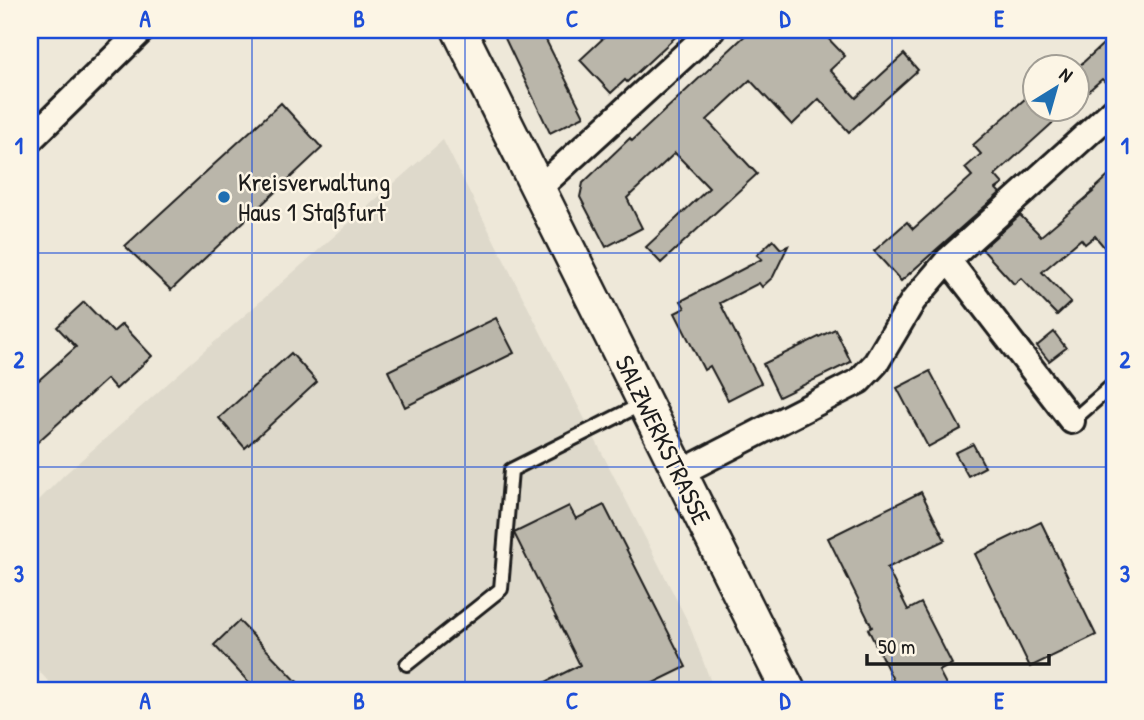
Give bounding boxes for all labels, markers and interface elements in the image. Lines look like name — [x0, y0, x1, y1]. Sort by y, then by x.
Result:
text: A — [139, 3, 151, 34]
text: B — [353, 3, 365, 34]
text: C — [566, 3, 578, 34]
text: D — [780, 3, 792, 34]
text: E — [994, 3, 1005, 34]
north arrow — [1021, 52, 1092, 122]
text: N — [1054, 61, 1078, 88]
text: 1 — [15, 130, 23, 161]
text: 1 — [1121, 130, 1129, 161]
place label: Kreisverwaltung Haus 1 Staßfurt — [238, 164, 390, 229]
marker: Kreisverwaltung Haus 1 Staßfurt — [216, 189, 232, 205]
text: 2 — [14, 344, 25, 375]
text: 2 — [1120, 344, 1131, 375]
street label: SALZWERKSTRASSE — [607, 349, 720, 531]
text: 3 — [14, 558, 24, 589]
text: 3 — [1120, 558, 1130, 589]
scale bar — [867, 622, 1050, 666]
text: 50 m — [878, 632, 915, 661]
text: A — [139, 685, 151, 716]
text: B — [353, 685, 365, 716]
text: C — [566, 685, 578, 716]
text: D — [780, 685, 792, 716]
text: E — [994, 685, 1005, 716]

